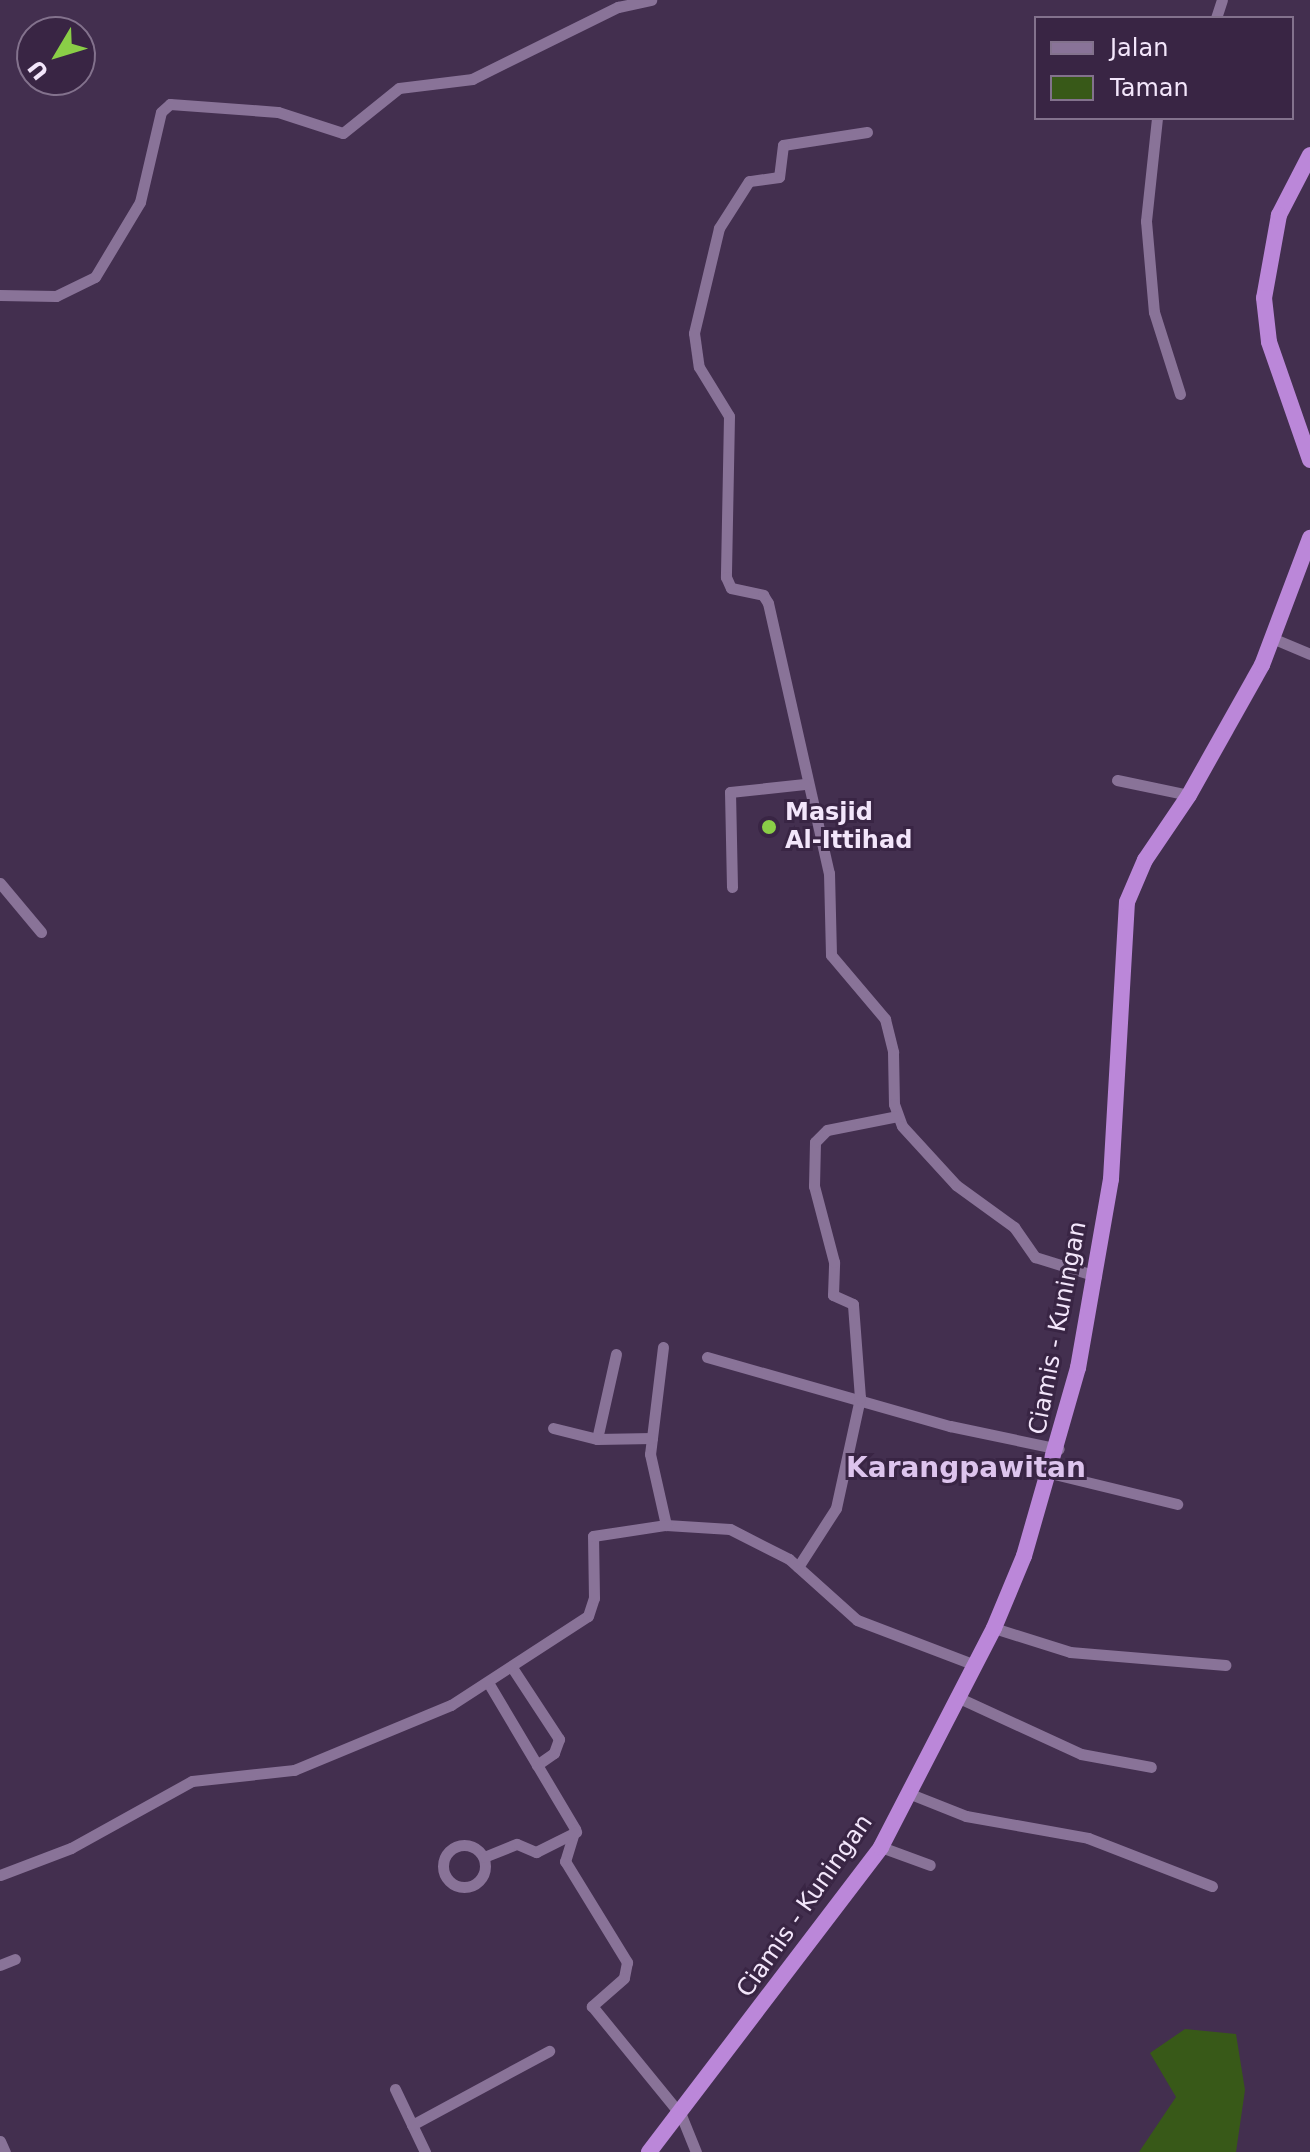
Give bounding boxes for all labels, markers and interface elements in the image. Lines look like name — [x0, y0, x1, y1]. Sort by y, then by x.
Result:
north arrow — [16, 16, 96, 96]
legend — [1034, 16, 1294, 120]
text: Jalan — [1110, 34, 1168, 62]
text: U — [23, 55, 54, 85]
text: Taman — [1110, 74, 1189, 102]
place label: Masjid Al-Ittihad — [785, 799, 912, 855]
marker: Masjid Al-Ittihad — [760, 818, 778, 836]
street label: Ciamis - Kuningan — [1023, 1219, 1093, 1437]
district label: Karangpawitan — [846, 1451, 1086, 1485]
street label: Ciamis - Kuningan — [731, 1809, 879, 2003]

